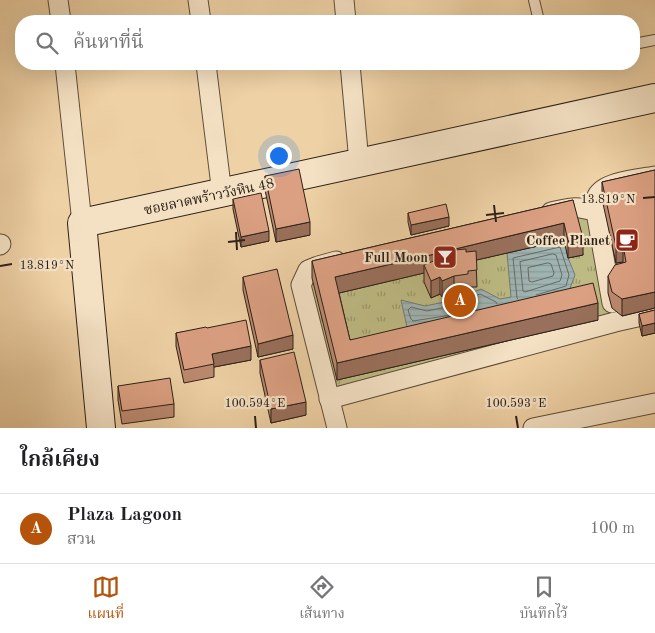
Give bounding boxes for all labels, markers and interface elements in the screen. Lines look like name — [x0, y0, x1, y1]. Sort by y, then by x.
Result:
search box — [15, 15, 640, 70]
icon: search — [33, 29, 61, 57]
text: ค้นหาที่นี่ — [73, 34, 144, 53]
your location — [266, 143, 292, 169]
street label: ซอยลาดพร้าววังหิน 48 — [142, 174, 276, 218]
text: 13.819°N — [581, 194, 635, 206]
cafe icon: Coffee Planet — [614, 227, 640, 253]
place label: Coffee Planet — [526, 234, 610, 248]
bar icon: Full Moon — [432, 244, 458, 270]
place label: Full Moon — [364, 251, 428, 265]
text: 13.819°N — [20, 260, 74, 272]
pin: A — [444, 282, 476, 320]
text: 100.594°E — [225, 397, 285, 410]
text: 100.593°E — [486, 397, 546, 410]
text: ใกล้เคียง — [20, 450, 100, 471]
text: Plaza Lagoon — [67, 506, 182, 525]
text: A — [30, 521, 42, 537]
text: 100 m — [590, 521, 635, 537]
text: สวน — [67, 532, 96, 548]
tab: แผนที่ — [88, 573, 124, 625]
tab: เส้นทาง — [299, 573, 345, 625]
tab: บันทึกไว้ — [520, 573, 568, 625]

